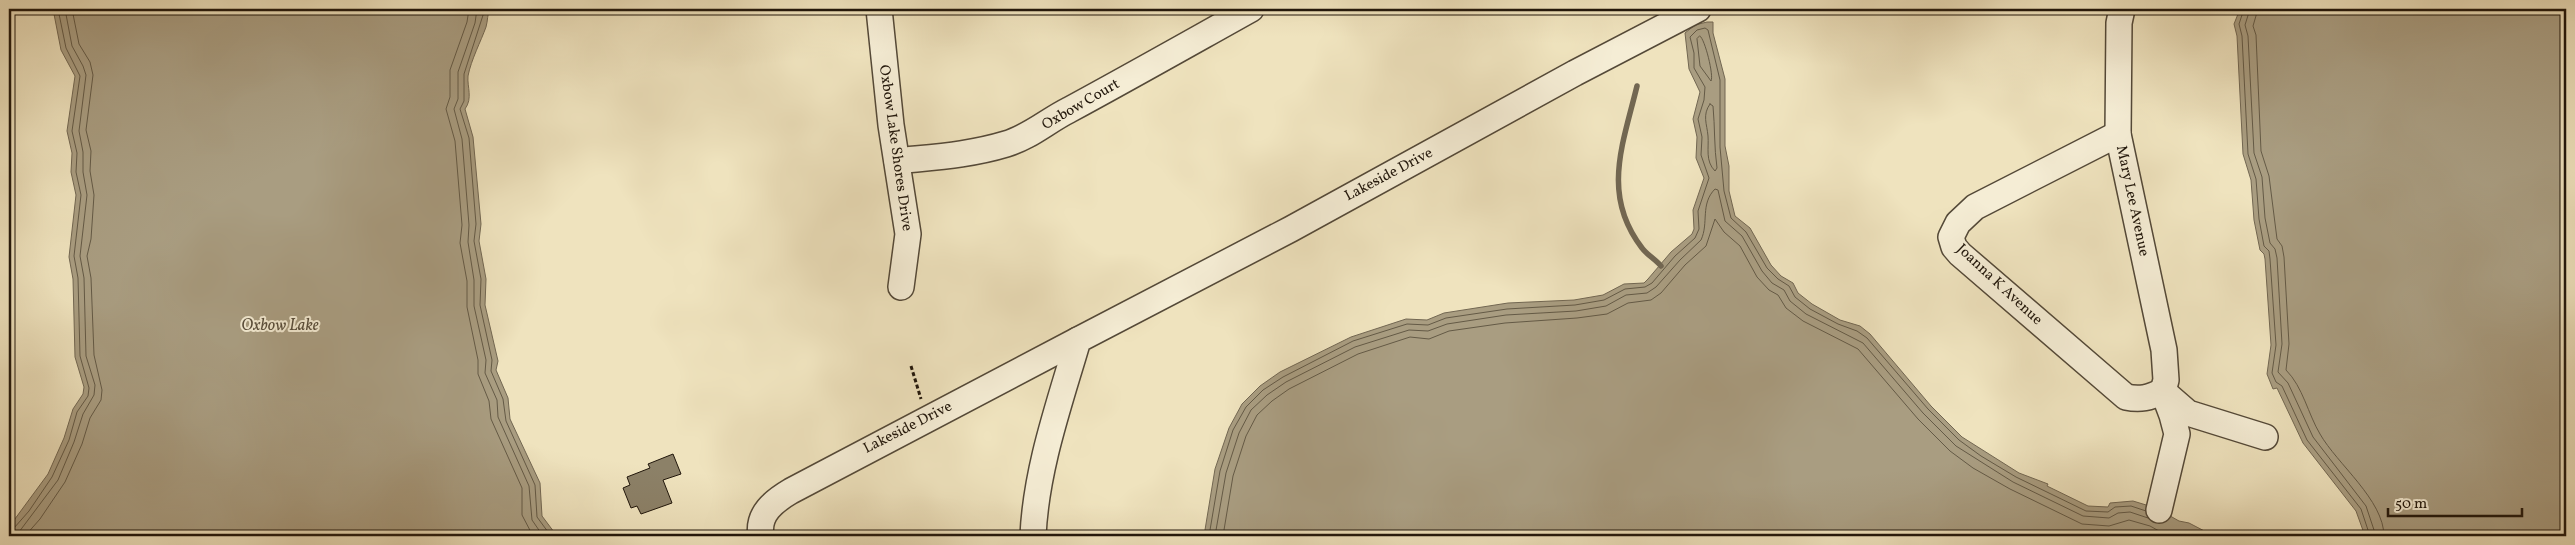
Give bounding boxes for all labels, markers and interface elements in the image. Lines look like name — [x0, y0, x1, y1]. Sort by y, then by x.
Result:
street label: Oxbow Lake Shores Drive — [873, 64, 917, 232]
street label: Oxbow Court — [1038, 74, 1124, 136]
street label: Lakeside Drive — [1341, 143, 1437, 207]
street label: Mary Lee Avenue — [2110, 144, 2154, 258]
street label: Joanna K Avenue — [1951, 239, 2047, 331]
water label: Oxbow Lake — [241, 315, 319, 337]
street label: Lakeside Drive — [860, 397, 956, 459]
scale bar — [2388, 485, 2521, 517]
text: 50 m — [2395, 494, 2427, 515]

